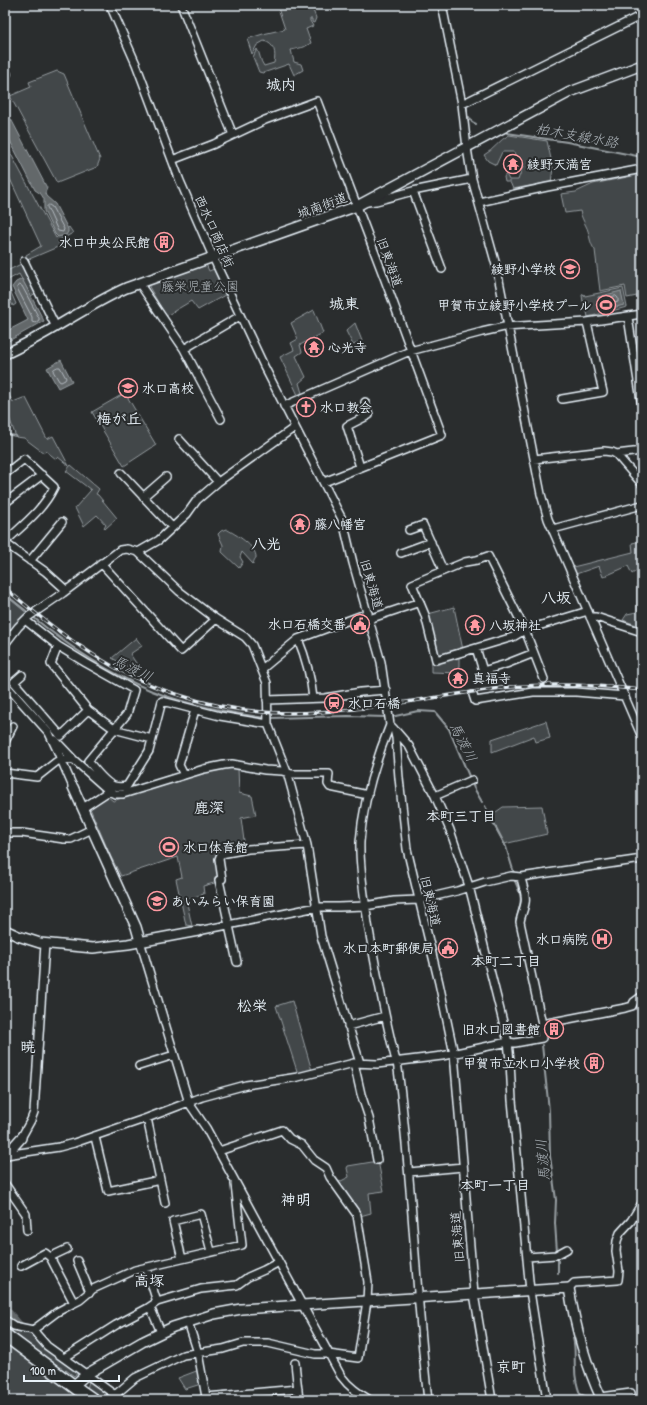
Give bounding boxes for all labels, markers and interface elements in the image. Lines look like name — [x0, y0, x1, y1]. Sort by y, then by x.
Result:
district label: 城内 — [266, 74, 296, 95]
water label: 柏木支線水路 — [534, 118, 621, 152]
temple icon: 綾野天満宮 — [502, 153, 524, 175]
place label: 綾野天満宮 — [527, 155, 592, 173]
street label: 城南街道 — [294, 188, 350, 222]
street label: 西水口商店街 — [191, 192, 239, 270]
building icon: 水口中央公民館 — [153, 231, 175, 253]
place label: 水口中央公民館 — [59, 233, 150, 251]
street label: 旧東海道 — [373, 234, 407, 290]
school or university icon: 綾野小学校 — [559, 258, 581, 280]
place label: 綾野小学校 — [491, 260, 556, 278]
park label: 藤栄児童公園 — [161, 277, 239, 295]
district label: 城東 — [329, 293, 359, 314]
sports icon: 甲賀市立綾野小学校プール — [595, 294, 617, 316]
place label: 甲賀市立綾野小学校プール — [437, 296, 592, 314]
temple icon: 心光寺 — [303, 336, 325, 358]
place label: 心光寺 — [328, 338, 367, 356]
school or university icon: 水口高校 — [117, 377, 139, 399]
place label: 水口高校 — [142, 379, 194, 397]
church icon: 水口教会 — [295, 396, 317, 418]
place label: 水口教会 — [320, 398, 372, 416]
district label: 梅が丘 — [96, 408, 142, 429]
temple icon: 藤八幡宮 — [289, 513, 311, 535]
place label: 藤八幡宮 — [314, 515, 366, 533]
district label: 八光 — [251, 533, 281, 554]
street label: 旧東海道 — [356, 557, 388, 611]
district label: 八坂 — [541, 587, 571, 608]
public building icon: 水口石橋交番 — [349, 613, 371, 635]
temple icon: 八坂神社 — [464, 614, 486, 636]
place label: 水口石橋交番 — [268, 615, 346, 633]
place label: 八坂神社 — [489, 616, 541, 634]
water label: 馬渡川 — [110, 650, 156, 686]
temple icon: 真福寺 — [447, 667, 469, 689]
place label: 真福寺 — [472, 669, 511, 687]
station icon: 水口石橋 — [323, 692, 345, 714]
place label: 水口石橋 — [348, 694, 400, 712]
water label: 馬渡川 — [446, 719, 482, 765]
district label: 鹿深 — [194, 797, 224, 818]
district label: 本町三丁目 — [426, 806, 496, 825]
sports icon: 水口体育館 — [158, 836, 180, 858]
place label: 水口体育館 — [183, 838, 248, 856]
street label: 旧東海道 — [416, 874, 446, 928]
school or university icon: あいみらい保育園 — [146, 890, 168, 912]
place label: あいみらい保育園 — [171, 892, 275, 910]
hospital icon: 水口病院 — [591, 928, 613, 950]
place label: 水口病院 — [536, 930, 588, 948]
public building icon: 水口本町郵便局 — [437, 937, 459, 959]
place label: 水口本町郵便局 — [343, 939, 434, 957]
district label: 本町二丁目 — [471, 951, 541, 970]
district label: 松栄 — [237, 995, 267, 1016]
building icon: 旧水口図書館 — [543, 1018, 565, 1040]
place label: 旧水口図書館 — [462, 1020, 540, 1038]
district label: 暁 — [20, 1036, 36, 1057]
building icon: 甲賀市立水口小学校 — [583, 1052, 605, 1074]
place label: 甲賀市立水口小学校 — [463, 1054, 580, 1072]
water label: 馬渡川 — [531, 1138, 553, 1182]
district label: 本町一丁目 — [460, 1175, 530, 1194]
district label: 神明 — [281, 1189, 311, 1210]
street label: 旧東海道 — [446, 1210, 468, 1264]
district label: 高塚 — [134, 1270, 164, 1291]
district label: 京町 — [496, 1356, 526, 1377]
scale bar — [24, 1357, 119, 1383]
text: 100 m — [30, 1362, 56, 1379]

